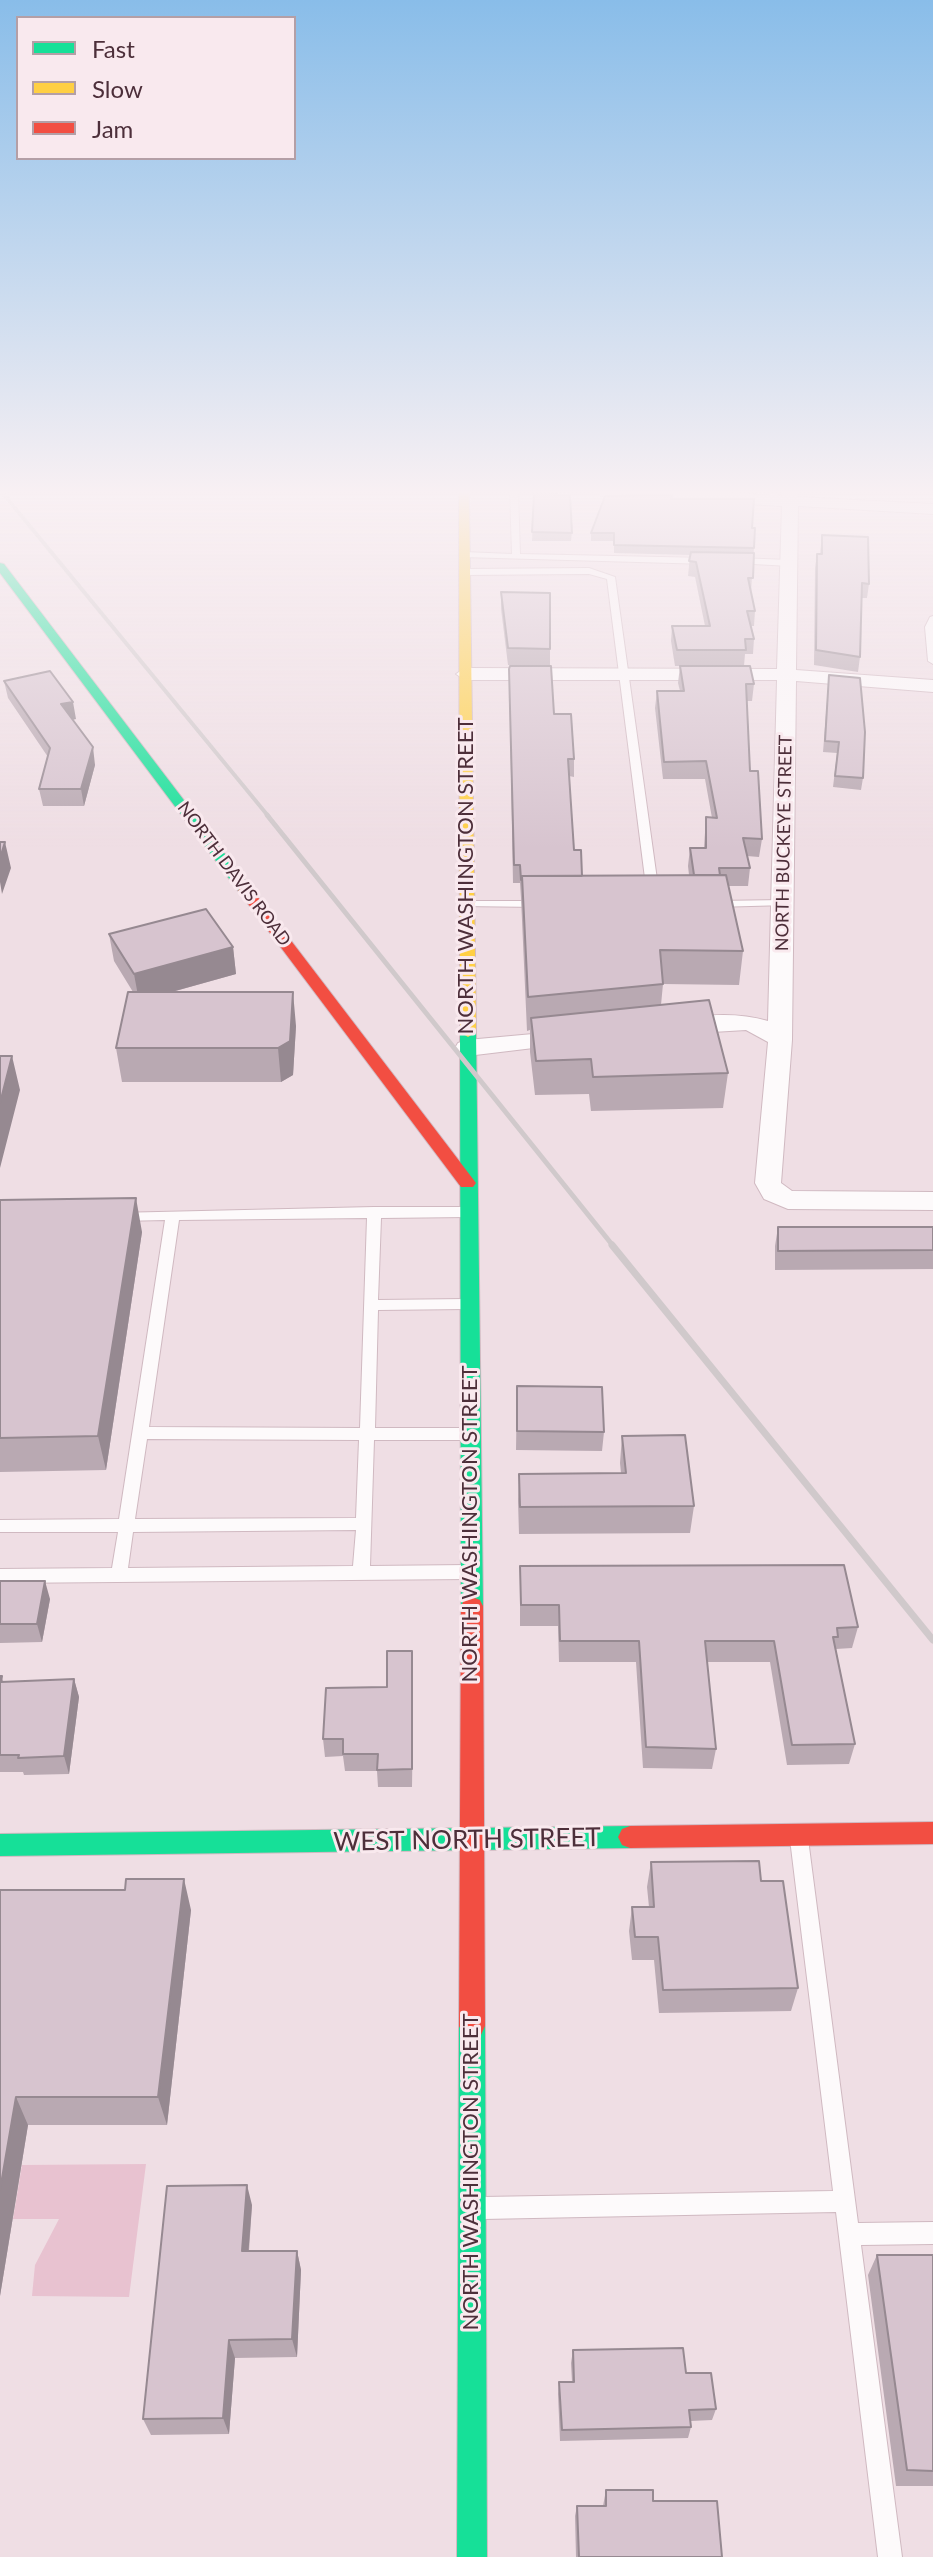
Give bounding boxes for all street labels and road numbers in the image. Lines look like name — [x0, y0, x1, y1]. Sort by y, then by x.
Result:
street label: NORTH WASHINGTON STREET — [453, 718, 479, 1034]
street label: NORTH BUCKEYE STREET — [771, 735, 797, 951]
street label: NORTH DAVIS ROAD — [173, 798, 295, 950]
street label: NORTH WASHINGTON STREET — [457, 1366, 483, 1682]
street label: WEST NORTH STREET — [333, 1822, 601, 1858]
street label: NORTH WASHINGTON STREET — [458, 2014, 484, 2330]

